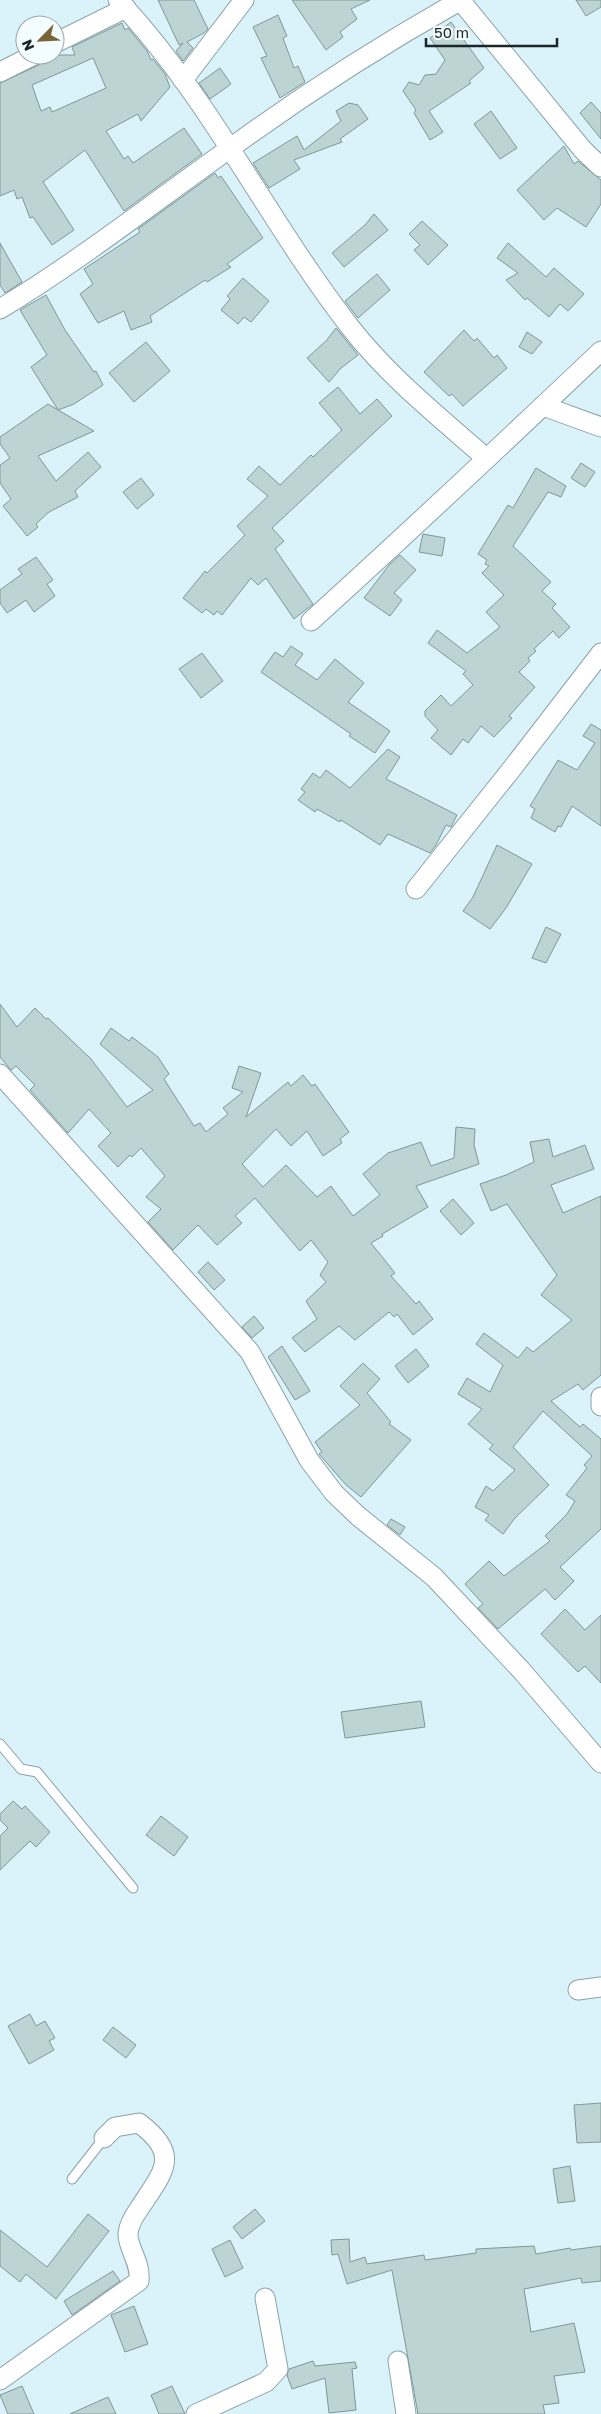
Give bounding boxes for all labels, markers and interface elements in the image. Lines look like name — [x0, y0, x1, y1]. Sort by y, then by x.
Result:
north arrow — [15, 15, 65, 65]
scale bar — [426, 15, 557, 47]
text: 50 m — [434, 23, 469, 41]
text: N — [18, 37, 38, 54]

